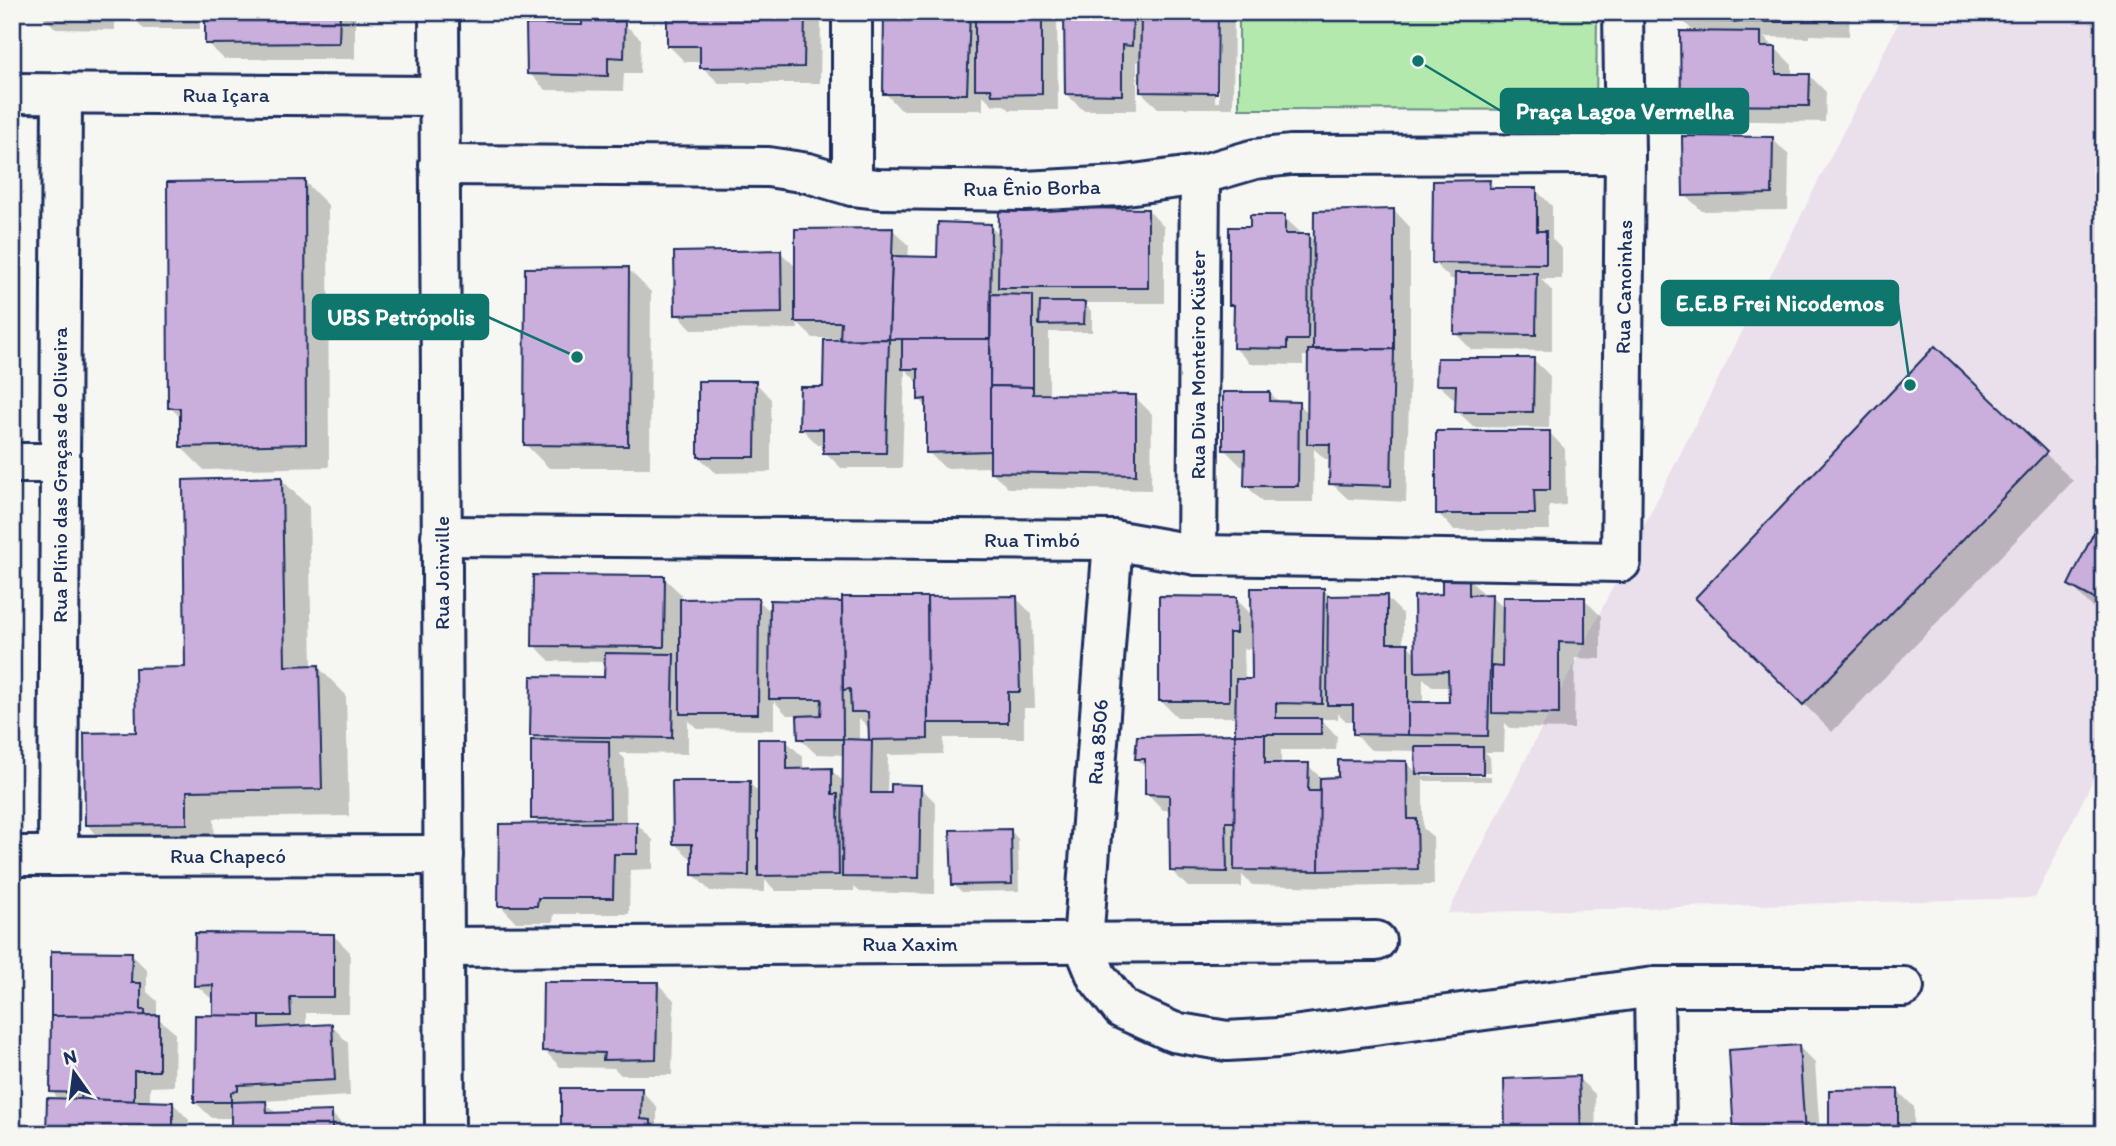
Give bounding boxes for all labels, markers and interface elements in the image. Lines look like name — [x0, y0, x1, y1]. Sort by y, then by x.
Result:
street label: Rua Içara — [182, 82, 270, 107]
callout: Praça Lagoa Vermelha — [1501, 89, 1748, 133]
text: Praça Lagoa Vermelha — [1516, 97, 1735, 125]
street label: Rua Ênio Borba — [963, 174, 1101, 201]
street label: Rua Canoinhas — [1610, 220, 1637, 354]
street label: Rua Diva Monteiro Küster — [1185, 250, 1210, 480]
callout: E.E.B Frei Nicodemos — [1662, 281, 1898, 325]
text: E.E.B Frei Nicodemos — [1676, 289, 1884, 317]
callout: UBS Petrópolis — [313, 295, 488, 339]
text: UBS Petrópolis — [327, 303, 475, 331]
street label: Rua Plínio das Graças de Oliveira — [47, 327, 72, 623]
street label: Rua Joinville — [429, 516, 454, 630]
street label: Rua Timbó — [984, 527, 1080, 552]
street label: Rua 8506 — [1082, 698, 1113, 786]
street label: Rua Chapecó — [170, 843, 286, 868]
street label: Rua Xaxim — [862, 931, 958, 956]
north arrow — [38, 1038, 108, 1108]
text: N — [61, 1044, 79, 1070]

